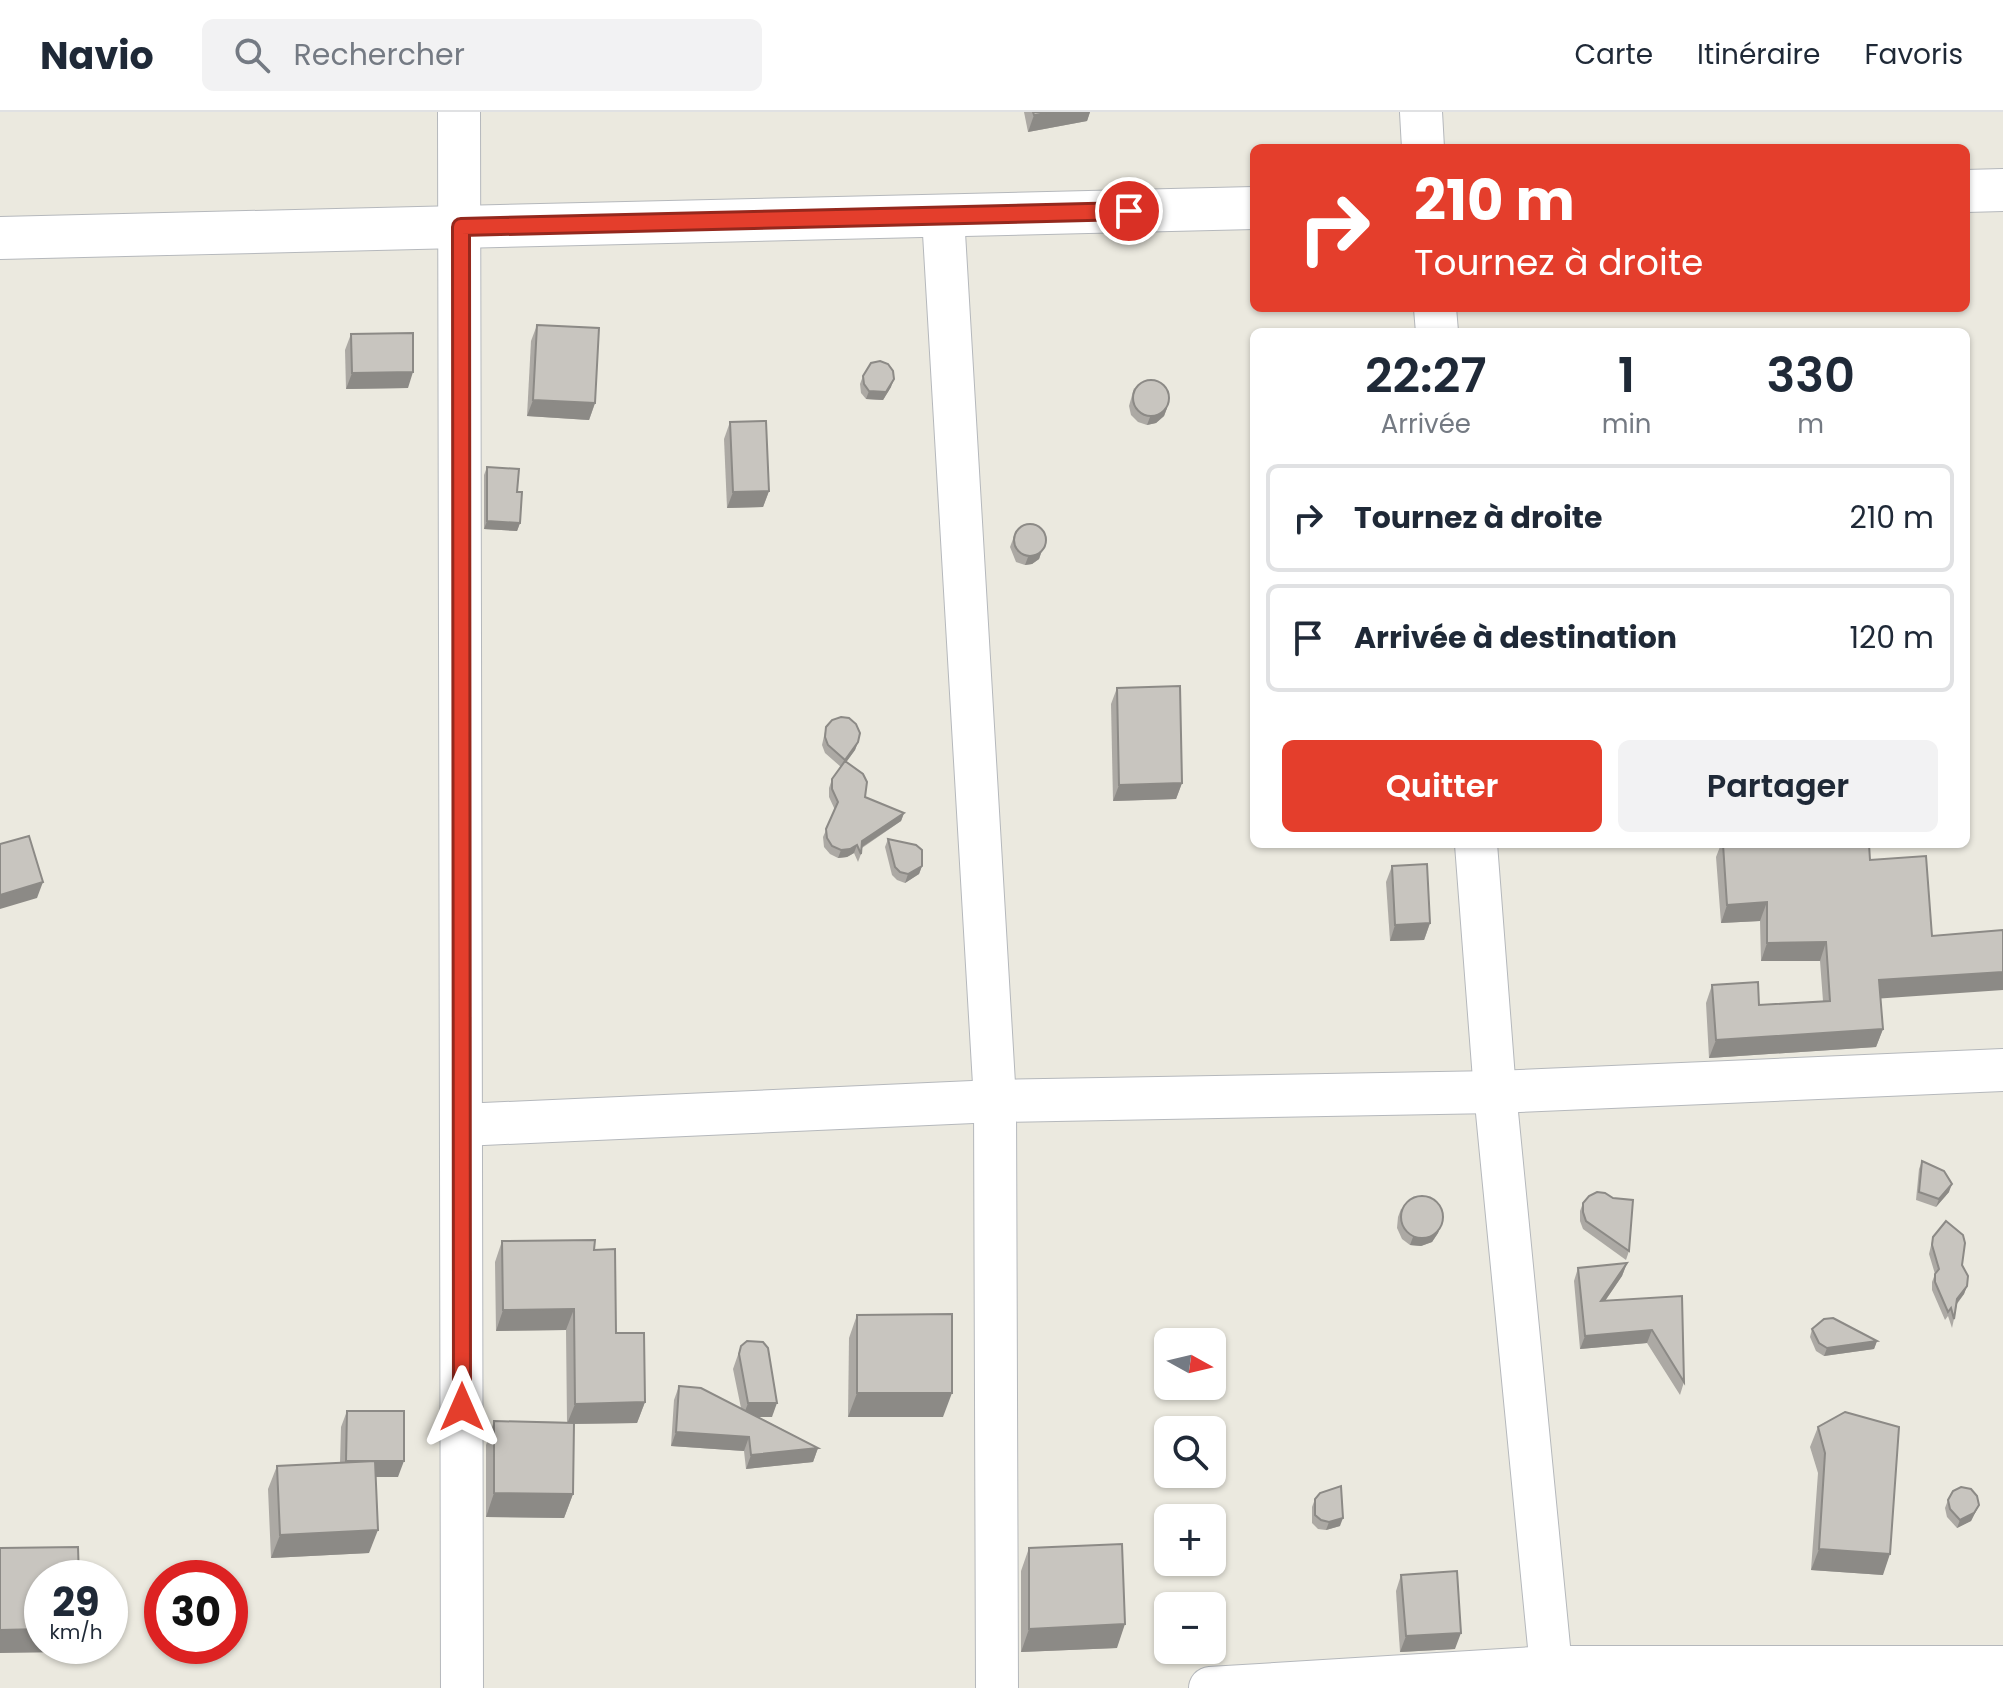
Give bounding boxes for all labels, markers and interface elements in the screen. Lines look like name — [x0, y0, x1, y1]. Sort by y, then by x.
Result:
search box — [202, 19, 762, 91]
text: Navio — [40, 29, 154, 82]
icon: search — [230, 33, 274, 77]
text: Rechercher — [294, 33, 465, 76]
text: Carte — [1575, 35, 1653, 74]
text: Itinéraire — [1697, 35, 1820, 74]
text: Favoris — [1864, 35, 1963, 74]
text: 210 m — [1414, 161, 1575, 240]
icon: right — [1282, 176, 1386, 280]
pin — [1095, 177, 1163, 245]
icon: arrive — [1107, 189, 1151, 233]
text: Tournez à droite — [1414, 237, 1703, 288]
text: 22:27 — [1365, 342, 1487, 409]
text: 1 — [1618, 342, 1635, 409]
text: 330 — [1766, 342, 1855, 409]
text: Arrivée — [1381, 406, 1471, 442]
text: min — [1602, 406, 1651, 442]
text: m — [1797, 406, 1824, 442]
icon: right — [1286, 496, 1330, 540]
text: Tournez à droite — [1354, 496, 1602, 539]
text: 210 m — [1849, 496, 1934, 539]
icon: arrive — [1286, 616, 1330, 660]
text: Arrivée à destination — [1354, 616, 1677, 659]
text: 120 m — [1849, 616, 1934, 659]
button: Quitter — [1282, 740, 1602, 832]
button: Partager — [1618, 740, 1938, 832]
north arrow — [1154, 1328, 1226, 1400]
map controls — [1154, 1328, 1226, 1664]
position arrow — [420, 1365, 504, 1449]
button: search — [1154, 1416, 1226, 1488]
button: + — [1154, 1504, 1226, 1576]
speed limit sign: 30 — [144, 1560, 248, 1664]
text: 29 — [52, 1574, 100, 1630]
button: − — [1154, 1592, 1226, 1664]
text: km/h — [49, 1618, 103, 1646]

